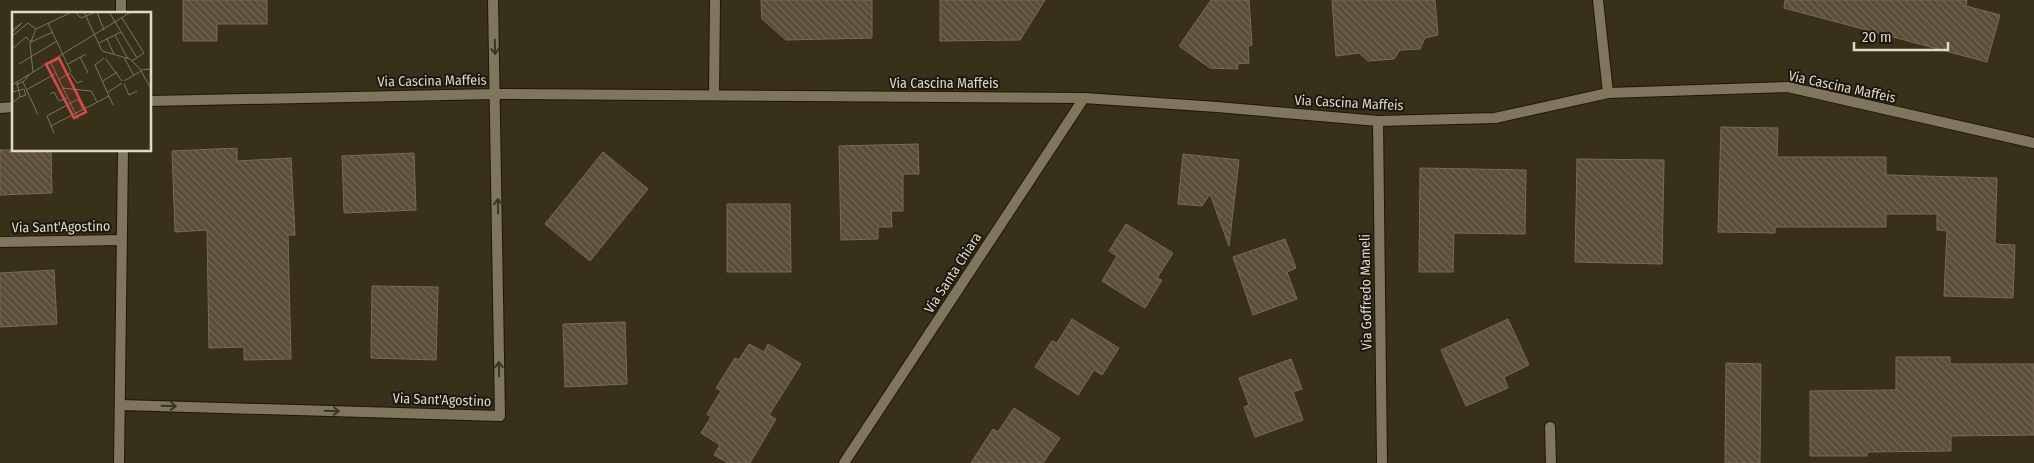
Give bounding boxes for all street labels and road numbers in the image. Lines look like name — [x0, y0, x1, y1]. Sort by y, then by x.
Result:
street label: Via Cascina Maffeis — [1787, 67, 1897, 107]
street label: Via Cascina Maffeis — [377, 72, 487, 90]
street label: Via Cascina Maffeis — [889, 75, 999, 92]
street label: Via Cascina Maffeis — [1294, 92, 1404, 114]
street label: Via Sant'Agostino — [12, 218, 110, 236]
street label: Via Santa Chiara — [921, 229, 985, 316]
street label: Via Goffredo Mameli — [1356, 234, 1376, 350]
street label: Via Sant'Agostino — [392, 390, 492, 410]

